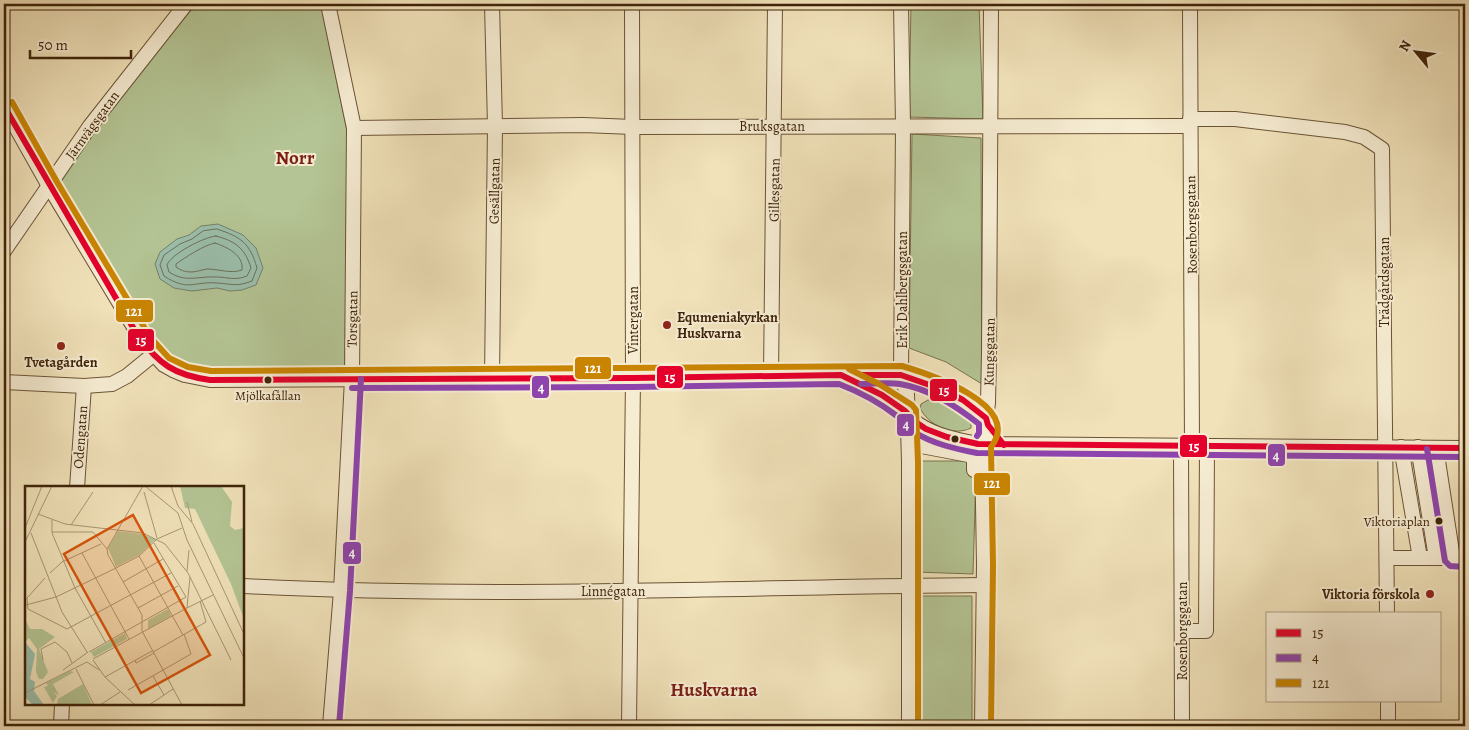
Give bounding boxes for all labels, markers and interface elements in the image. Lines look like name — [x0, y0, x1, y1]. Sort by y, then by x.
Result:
scale bar — [30, 28, 131, 60]
north arrow — [1392, 28, 1442, 78]
text: 50 m — [38, 35, 68, 55]
text: N — [1394, 37, 1416, 55]
street label: Järnvägsgatan — [61, 87, 124, 164]
street label: Bruksgatan — [739, 117, 805, 136]
district label: Norr — [276, 145, 315, 171]
street label: Gesällgatan — [484, 157, 505, 224]
street label: Gillesgatan — [764, 158, 785, 222]
street label: Rosenborgsgatan — [1181, 175, 1202, 275]
street label: Erik Dahlbergsgatan — [893, 231, 912, 349]
street label: Trädgårdsgatan — [1375, 236, 1394, 327]
street label: Vintergatan — [624, 286, 643, 355]
street label: Torsgatan — [343, 290, 363, 348]
line badge: 121 — [115, 299, 154, 323]
text: 121 — [126, 302, 142, 321]
place label: Equmeniakyrkan Huskvarna — [677, 308, 778, 343]
street label: Kungsgatan — [979, 317, 1000, 386]
marker: Equmeniakyrkan Huskvarna — [661, 319, 673, 331]
line badge: 15 — [127, 328, 155, 352]
text: 15 — [136, 331, 147, 350]
marker: Tvetagården — [55, 340, 67, 352]
place label: Tvetagården — [24, 353, 98, 372]
line badge: 121 — [574, 356, 612, 380]
text: 121 — [585, 359, 601, 378]
line badge: 15 — [656, 365, 684, 389]
text: 15 — [665, 368, 676, 387]
marker: Mjölkafållan — [263, 375, 273, 385]
line badge: 4 — [531, 375, 550, 399]
text: 4 — [538, 378, 545, 397]
line badge: 15 — [929, 378, 958, 402]
text: 15 — [939, 381, 950, 400]
place label: Mjölkafållan — [235, 387, 301, 404]
street label: Odengatan — [69, 404, 92, 469]
line badge: 4 — [896, 413, 915, 437]
text: 4 — [903, 415, 910, 434]
unlabelled marker — [950, 434, 960, 444]
line badge: 15 — [1179, 434, 1208, 458]
text: 15 — [1189, 437, 1200, 456]
line badge: 4 — [1267, 443, 1286, 467]
text: 4 — [1273, 446, 1280, 465]
line badge: 121 — [973, 472, 1011, 496]
text: 121 — [984, 474, 1000, 493]
inset map — [25, 486, 244, 705]
place label: Viktoriaplan — [1363, 513, 1430, 530]
marker: Viktoriaplan — [1434, 516, 1444, 526]
line badge: 4 — [342, 541, 362, 565]
text: 4 — [349, 543, 356, 562]
street label: Rosenborgsgatan — [1173, 581, 1192, 680]
street label: Linnégatan — [581, 582, 646, 601]
place label: Viktoria förskola — [1321, 585, 1420, 604]
marker: Viktoria förskola — [1424, 588, 1436, 600]
legend — [1266, 612, 1442, 702]
text: 15 — [1312, 623, 1324, 643]
text: 4 — [1312, 647, 1319, 667]
text: 121 — [1312, 673, 1329, 693]
district label: Huskvarna — [670, 677, 759, 703]

